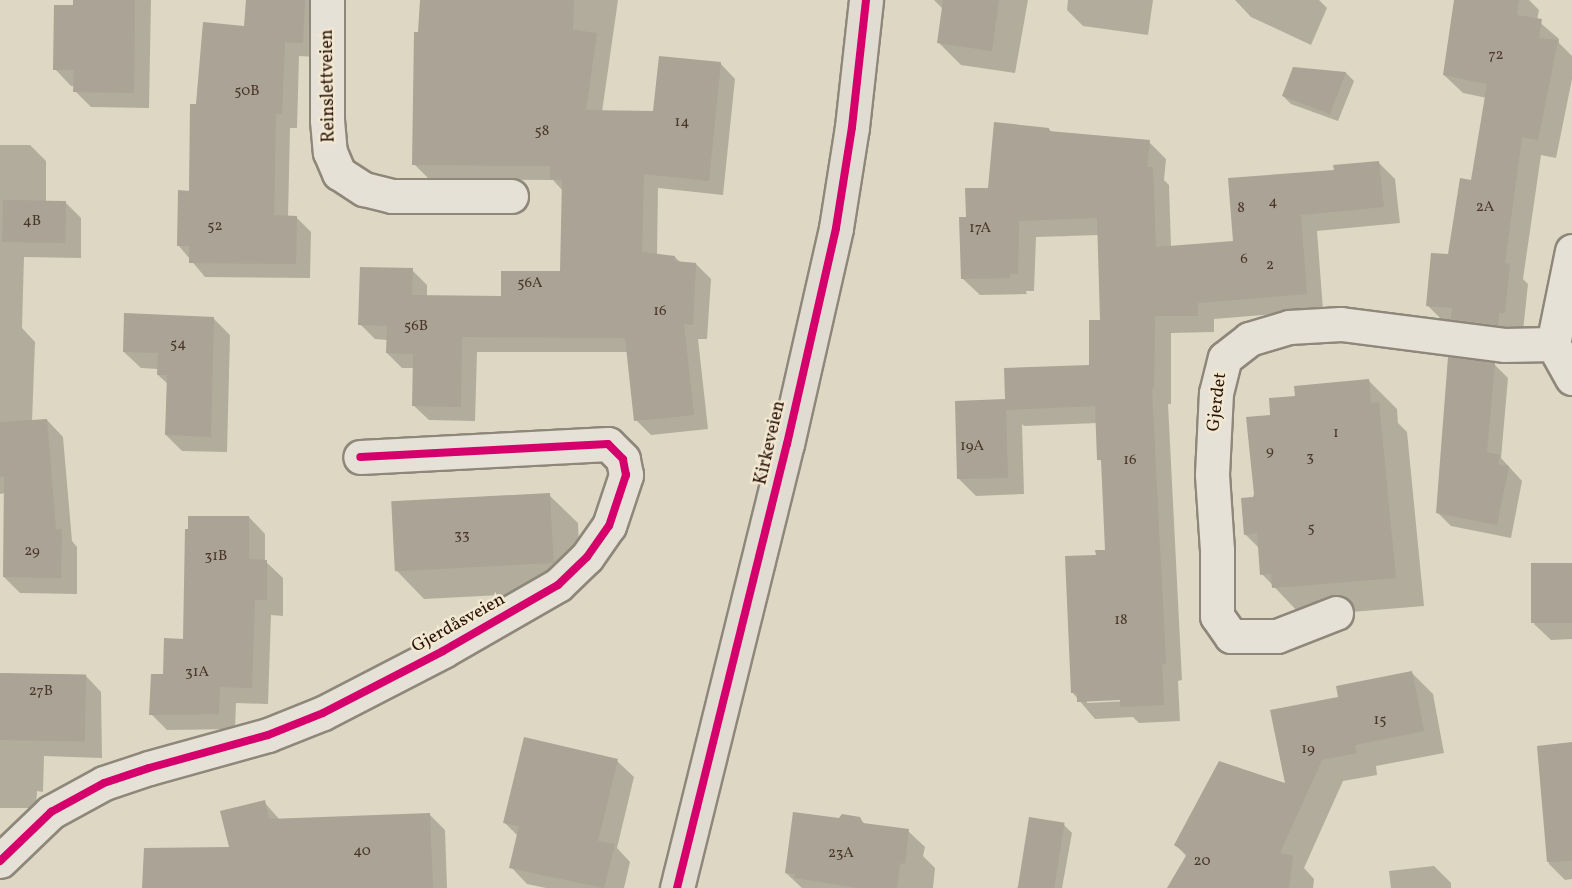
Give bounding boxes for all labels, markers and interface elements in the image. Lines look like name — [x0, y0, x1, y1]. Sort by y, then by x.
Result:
street label: Reinslettveien — [317, 29, 341, 143]
house number: 72 — [1488, 47, 1504, 65]
house number: 50B — [234, 83, 260, 101]
house number: 14 — [675, 114, 689, 132]
house number: 58 — [535, 123, 549, 141]
house number: 4 — [1269, 194, 1277, 212]
house number: 2A — [1476, 199, 1494, 217]
house number: 8 — [1237, 200, 1245, 218]
house number: 4B — [23, 213, 41, 231]
house number: 52 — [207, 218, 223, 236]
house number: 17A — [969, 220, 991, 238]
house number: 6 — [1240, 251, 1248, 269]
house number: 2 — [1266, 257, 1274, 275]
house number: 56A — [517, 275, 543, 293]
house number: 16 — [653, 303, 667, 321]
house number: 56B — [404, 318, 428, 336]
house number: 54 — [170, 336, 186, 354]
street label: Gjerdet — [1204, 371, 1232, 433]
street label: Kirkeveien — [751, 399, 791, 487]
house number: 1 — [1333, 425, 1339, 443]
house number: 19A — [960, 438, 984, 456]
house number: 9 — [1266, 443, 1274, 461]
house number: 3 — [1306, 449, 1314, 467]
house number: 16 — [1123, 452, 1137, 470]
house number: 5 — [1307, 520, 1315, 538]
house number: 33 — [454, 527, 470, 545]
house number: 29 — [24, 543, 40, 561]
house number: 31B — [205, 548, 227, 566]
street label: Gjerdåsveien — [409, 590, 509, 658]
house number: 18 — [1114, 612, 1128, 630]
house number: 31A — [185, 664, 209, 682]
house number: 27B — [29, 683, 53, 701]
house number: 15 — [1373, 712, 1387, 730]
house number: 19 — [1301, 741, 1315, 759]
house number: 40 — [353, 843, 371, 861]
house number: 23A — [828, 845, 854, 863]
house number: 20 — [1194, 853, 1210, 871]

